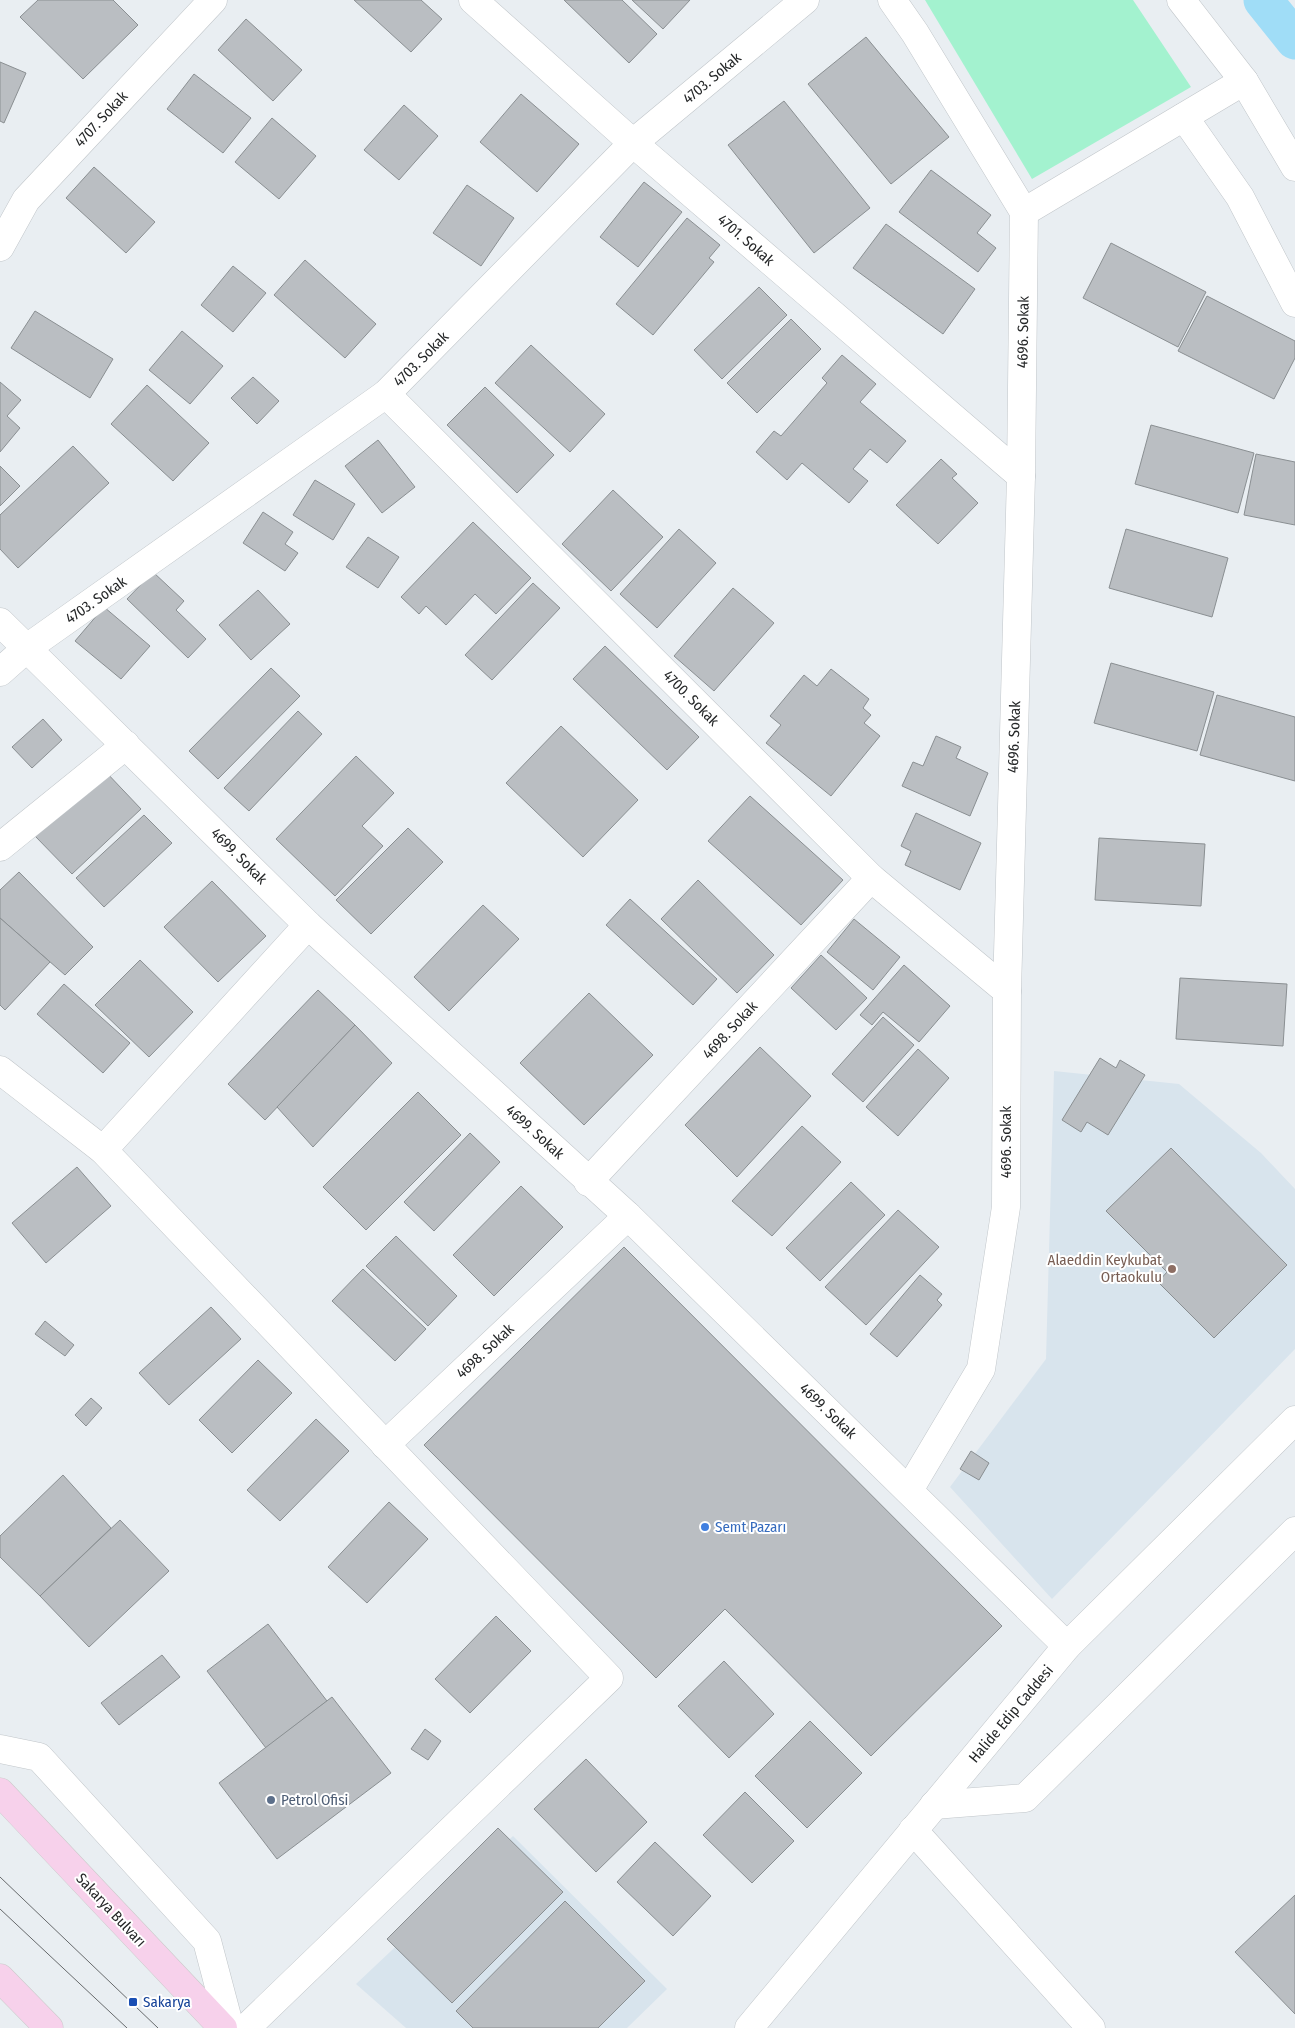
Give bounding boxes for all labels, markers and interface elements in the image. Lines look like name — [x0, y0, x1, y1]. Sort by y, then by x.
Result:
street label: 4703. Sokak — [679, 48, 745, 108]
street label: 4707. Sokak — [71, 87, 131, 151]
street label: 4701. Sokak — [714, 210, 778, 270]
street label: 4696. Sokak — [1013, 296, 1033, 368]
street label: 4703. Sokak — [390, 328, 452, 390]
street label: 4703. Sokak — [62, 572, 130, 628]
street label: 4700. Sokak — [659, 666, 723, 730]
street label: 4696. Sokak — [1004, 701, 1024, 773]
street label: 4699. Sokak — [207, 824, 271, 888]
street label: 4698. Sokak — [699, 997, 761, 1063]
street label: 4699. Sokak — [502, 1101, 568, 1163]
street label: 4696. Sokak — [997, 1106, 1015, 1178]
place label: Alaeddin Keykubat Ortaokulu — [1048, 1251, 1162, 1286]
marker: Alaeddin Keykubat Ortaokulu — [1166, 1263, 1178, 1275]
street label: 4698. Sokak — [452, 1320, 518, 1382]
street label: 4699. Sokak — [796, 1379, 860, 1443]
place label: Semt Pazarı — [715, 1518, 786, 1536]
marker: Semt Pazarı — [699, 1521, 711, 1533]
street label: Halide Edip Caddesi — [965, 1662, 1057, 1766]
place label: Petrol Ofisi — [281, 1791, 348, 1809]
marker: Petrol Ofisi — [265, 1794, 277, 1806]
street label: Sakarya Bulvarı — [72, 1869, 150, 1951]
place label: Sakarya — [143, 1993, 191, 2011]
marker: Sakarya — [127, 1996, 139, 2008]

